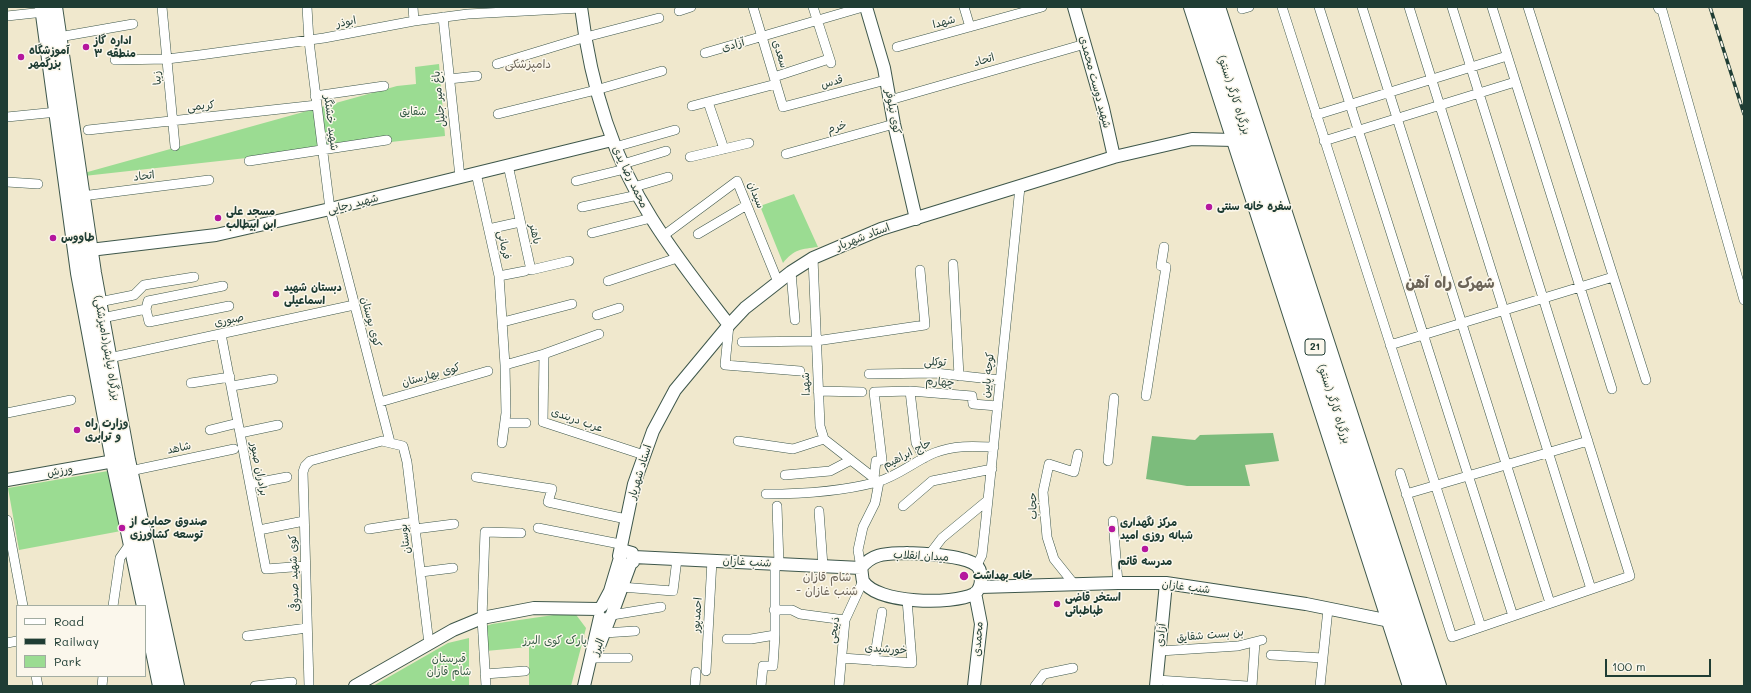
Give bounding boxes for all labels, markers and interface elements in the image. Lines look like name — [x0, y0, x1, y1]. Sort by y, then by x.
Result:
street label: شهدا — [931, 13, 957, 31]
street label: ابوذر — [335, 14, 357, 30]
place label: اداره گاز منطقه ۳ — [94, 34, 136, 60]
street label: شهید دوست محمدی — [1076, 34, 1114, 130]
street label: آزادی — [720, 35, 746, 55]
street label: سعدی — [769, 38, 791, 70]
marker: اداره گاز منطقه ۳ — [81, 42, 91, 52]
place label: آموزشگاه بزرگمهر — [29, 44, 69, 70]
street label: اتحاد — [972, 51, 996, 69]
marker: آموزشگاه بزرگمهر — [16, 52, 26, 62]
street label: بزرگراه کارگر (سنتو) — [1215, 54, 1253, 136]
district label: دامپزشکی — [505, 57, 551, 71]
street label: زیبا — [150, 70, 164, 86]
street label: باغ میر جلیل — [429, 70, 449, 128]
street label: قدس — [819, 73, 845, 91]
street label: کوی نیلوفر — [882, 88, 904, 136]
street label: شهید خشتگر — [321, 95, 341, 151]
street label: کریمی — [187, 98, 215, 114]
park label: شقایق — [399, 105, 427, 119]
street label: خرم — [826, 118, 848, 136]
street label: محمد رضا یدی — [609, 144, 651, 210]
street label: اتحاد — [133, 168, 155, 184]
street label: سیدان — [745, 180, 767, 210]
street label: شهید رجایی — [326, 191, 380, 217]
place label: سفره خانه سنتی — [1217, 200, 1292, 214]
marker: سفره خانه سنتی — [1204, 202, 1214, 212]
place label: مسجد علی ابن ابیطالب — [226, 205, 276, 231]
marker: مسجد علی ابن ابیطالب — [213, 213, 223, 223]
street label: استاد شهریار — [834, 221, 892, 253]
street label: باهنر — [526, 222, 544, 246]
street label: فرمانی — [495, 229, 513, 261]
place label: طاووس — [61, 231, 95, 245]
marker: طاووس — [48, 233, 58, 243]
district label: شهرک راه آهن — [1405, 274, 1495, 292]
place label: دبستان شهید اسماعیلی — [284, 281, 342, 307]
marker: دبستان شهید اسماعیلی — [271, 289, 281, 299]
street label: بزرگراه نیایش(دامپزشکی) — [91, 294, 123, 402]
street label: کوی بوستان — [358, 295, 384, 349]
street label: صبوری — [213, 310, 245, 330]
road number: 21 — [1305, 339, 1325, 355]
street label: کوچه پایین — [979, 351, 997, 399]
street label: توکلی — [924, 355, 946, 369]
street label: کوی بهارستان — [400, 360, 462, 390]
street label: بزرگراه کارگر (سنتو) — [1315, 363, 1353, 445]
street label: شهدا — [799, 372, 813, 396]
street label: چهارم — [925, 374, 955, 390]
street label: عرب دربندی — [549, 405, 605, 435]
place label: وزارت راه و ترابری — [85, 417, 128, 443]
marker: وزارت راه و ترابری — [72, 425, 82, 435]
street label: حاج ابراهیم — [881, 436, 933, 472]
street label: شاهد — [166, 439, 192, 457]
street label: برادران صبور — [247, 441, 271, 497]
street label: استاد شهریار — [625, 443, 655, 501]
street label: ورزش — [46, 462, 74, 480]
street label: حجاب — [1026, 492, 1040, 520]
place label: صندوق حمایت از توسعه کشاورزی — [130, 515, 207, 541]
place label: مرکز نگهداری شبانه روزی امید — [1120, 516, 1193, 542]
marker: صندوق حمایت از توسعه کشاورزی — [117, 523, 127, 533]
street label: بوستان — [397, 523, 413, 555]
marker: مرکز نگهداری شبانه روزی امید — [1107, 524, 1117, 534]
street label: کوی شهید صدوقی — [286, 534, 302, 612]
marker: مدرسه قائم — [1140, 544, 1150, 554]
street label: میدان انقلاب — [893, 548, 949, 564]
street label: شنب غازان — [722, 554, 772, 570]
place label: مدرسه قائم — [1118, 555, 1172, 569]
place label: خانه بهداشت — [973, 569, 1032, 583]
district label: شام قازان - شنب غازان — [796, 570, 858, 598]
marker: خانه بهداشت — [958, 570, 970, 582]
street label: شنب غازان — [1161, 577, 1211, 597]
place label: استخر قاضی طباطبائی — [1065, 591, 1121, 617]
street label: احمدپور — [689, 597, 705, 633]
marker: استخر قاضی طباطبائی — [1052, 599, 1062, 609]
legend — [16, 605, 146, 677]
text: Road — [54, 613, 84, 629]
street label: ذبیحی — [825, 616, 843, 644]
street label: محمدی — [970, 621, 986, 657]
street label: آزادی — [1153, 623, 1169, 647]
street label: بن بست شقایق — [1176, 625, 1244, 645]
text: Railway — [54, 633, 99, 649]
park label: پارک کوی البرز — [523, 634, 587, 648]
street label: البرز — [589, 636, 607, 658]
street label: خورشیدی — [864, 641, 908, 657]
scale bar — [1607, 651, 1713, 677]
park label: قبرستان شام قازان — [427, 652, 471, 678]
text: Park — [54, 653, 81, 669]
text: 100 m — [1612, 658, 1646, 674]

